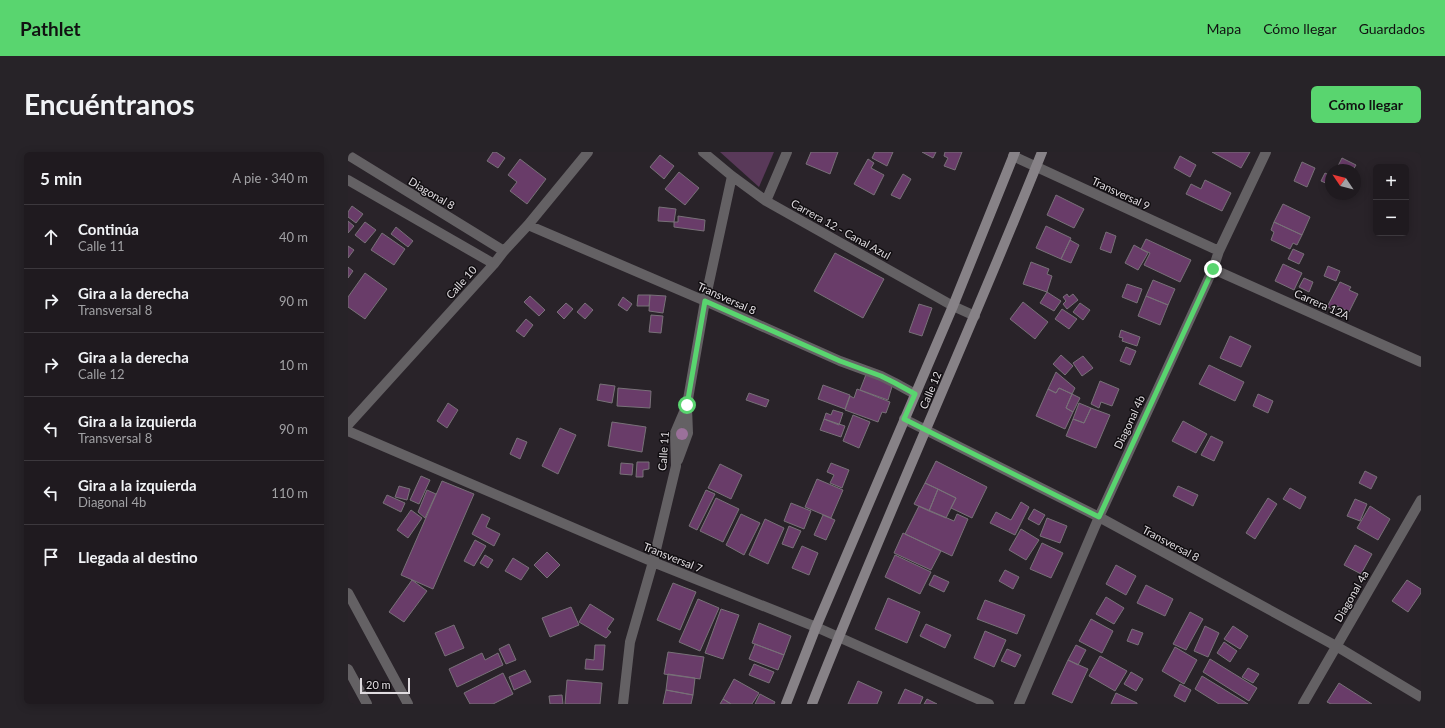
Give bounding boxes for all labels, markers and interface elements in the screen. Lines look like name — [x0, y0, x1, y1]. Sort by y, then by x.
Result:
text: Pathlet — [20, 17, 81, 40]
text: Mapa — [1207, 20, 1241, 37]
text: Cómo llegar — [1263, 20, 1337, 37]
text: Guardados — [1359, 20, 1425, 37]
button: Cómo llegar — [1311, 86, 1421, 123]
text: Encuéntranos — [24, 87, 195, 121]
north arrow — [1325, 164, 1361, 200]
map controls — [1373, 164, 1409, 236]
button: + — [1373, 164, 1409, 200]
text: 5 min — [40, 168, 82, 189]
text: A pie · 340 m — [232, 170, 308, 186]
street label: Diagonal 8 — [407, 174, 457, 212]
street label: Transversal 9 — [1090, 174, 1152, 212]
street label: Carrera 12 - Canal Azul — [789, 196, 893, 262]
button: − — [1373, 200, 1409, 236]
text: Continúa — [78, 220, 139, 238]
icon: ahead — [40, 226, 62, 248]
text: 40 m — [279, 229, 308, 245]
text: Calle 11 — [78, 238, 125, 254]
route end — [1204, 260, 1222, 278]
street label: Calle 10 — [443, 263, 479, 301]
street label: Transversal 8 — [696, 279, 758, 317]
text: Gira a la derecha — [78, 284, 189, 302]
street label: Carrera 12A — [1292, 286, 1352, 322]
icon: right — [40, 290, 62, 312]
text: 90 m — [279, 293, 308, 309]
text: Transversal 8 — [78, 302, 152, 318]
text: Gira a la derecha — [78, 348, 189, 366]
icon: right — [40, 354, 62, 376]
text: 10 m — [279, 357, 308, 373]
text: Calle 12 — [78, 366, 125, 382]
street label: Calle 12 — [916, 369, 944, 411]
street label: Diagonal 4b — [1111, 393, 1147, 451]
route start — [678, 396, 696, 414]
text: Gira a la izquierda — [78, 412, 197, 430]
icon: left — [40, 418, 62, 440]
text: 90 m — [279, 421, 308, 437]
text: Transversal 8 — [78, 430, 152, 446]
street label: Calle 11 — [655, 431, 671, 471]
text: Gira a la izquierda — [78, 476, 197, 494]
icon: left — [40, 482, 62, 504]
text: 110 m — [271, 485, 308, 501]
text: Diagonal 4b — [78, 494, 146, 510]
street label: Transversal 8 — [1140, 523, 1202, 563]
street label: Transversal 7 — [641, 539, 705, 575]
icon: arrive — [40, 546, 62, 568]
text: Llegada al destino — [78, 548, 198, 566]
street label: Diagonal 4a — [1331, 568, 1371, 624]
scale bar — [360, 676, 410, 695]
text: 20 m — [366, 678, 391, 691]

